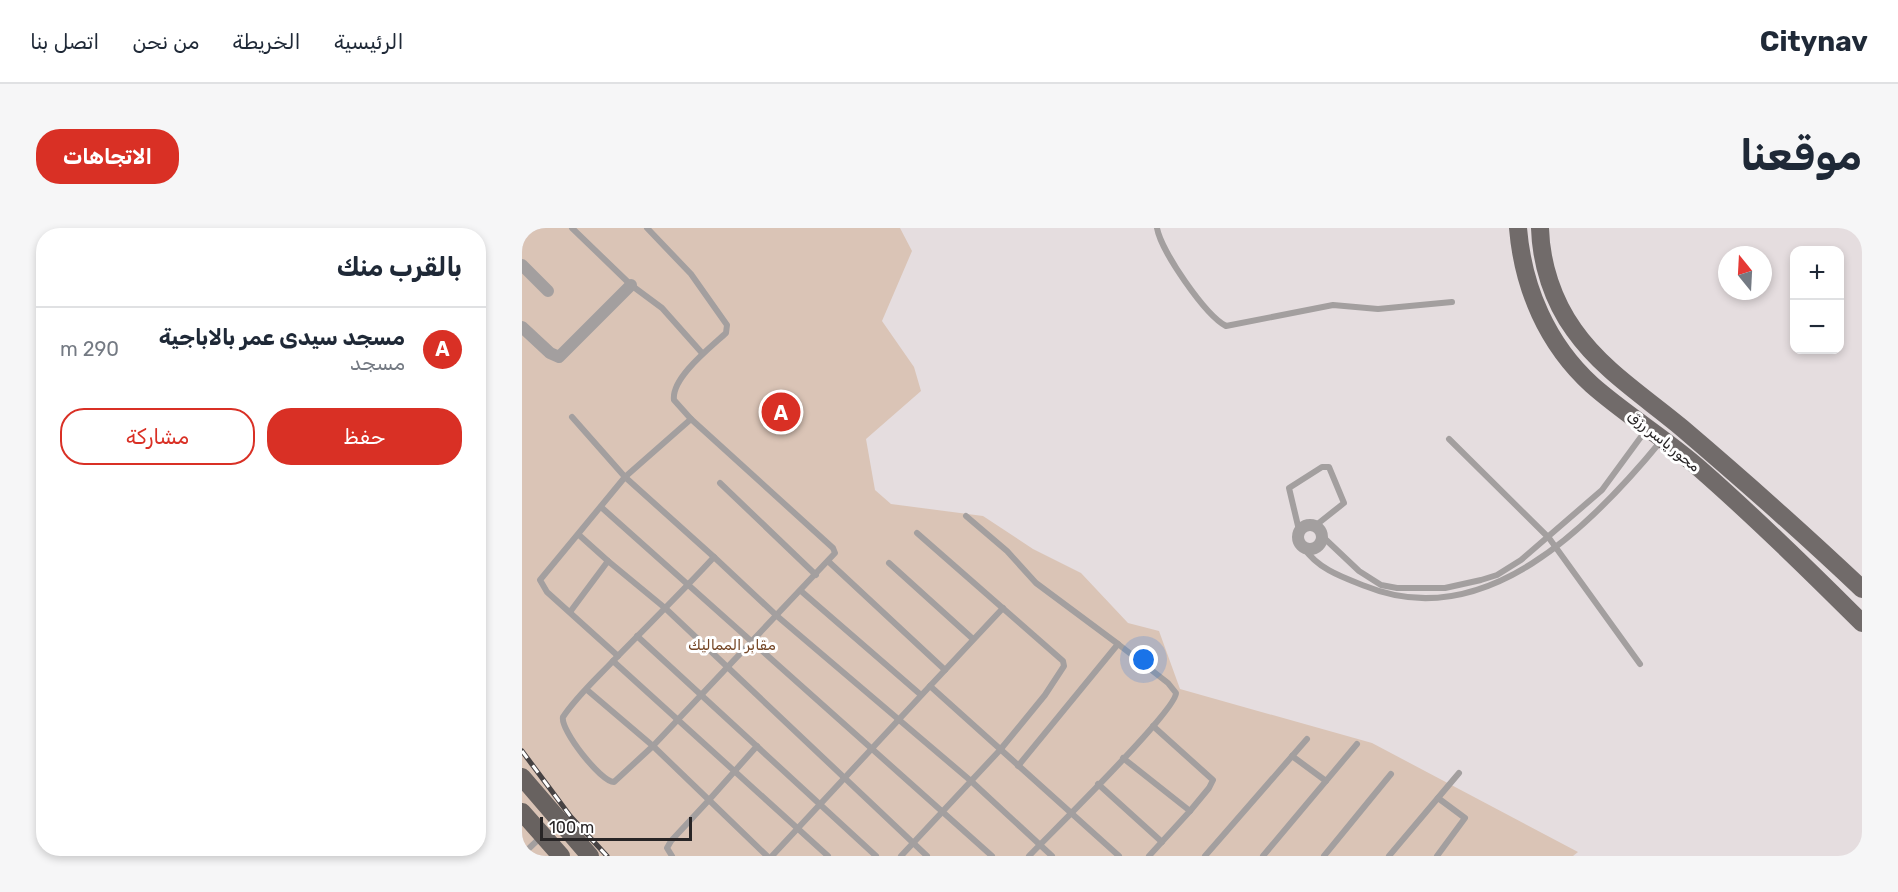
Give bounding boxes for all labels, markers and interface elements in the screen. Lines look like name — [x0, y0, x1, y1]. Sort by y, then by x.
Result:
text: Citynav — [1760, 25, 1868, 58]
text: اتصل بنا — [30, 29, 99, 54]
text: من نحن — [132, 29, 199, 54]
text: الخريطة — [232, 29, 301, 54]
text: الرئيسية — [334, 29, 404, 54]
button: الاتجاهات — [36, 129, 179, 184]
text: موقعنا — [1740, 131, 1862, 181]
north arrow — [1718, 246, 1772, 300]
map controls — [1790, 246, 1844, 354]
button: + — [1790, 246, 1844, 300]
text: بالقرب منك — [337, 252, 462, 283]
button: − — [1790, 300, 1844, 354]
text: مسجد سيدى عمر بالاباجية — [159, 324, 405, 351]
text: 290 m — [60, 337, 119, 361]
text: A — [435, 337, 450, 361]
text: مسجد — [350, 351, 405, 375]
pin: A — [762, 390, 800, 435]
street label: محور ياسر رزق — [1624, 406, 1704, 476]
button: مشاركة — [60, 408, 255, 465]
button: حفظ — [267, 408, 462, 465]
park label: مقابر المماليك — [688, 636, 776, 654]
your location — [1129, 645, 1158, 674]
scale bar — [540, 814, 692, 842]
text: 100 m — [549, 818, 594, 837]

